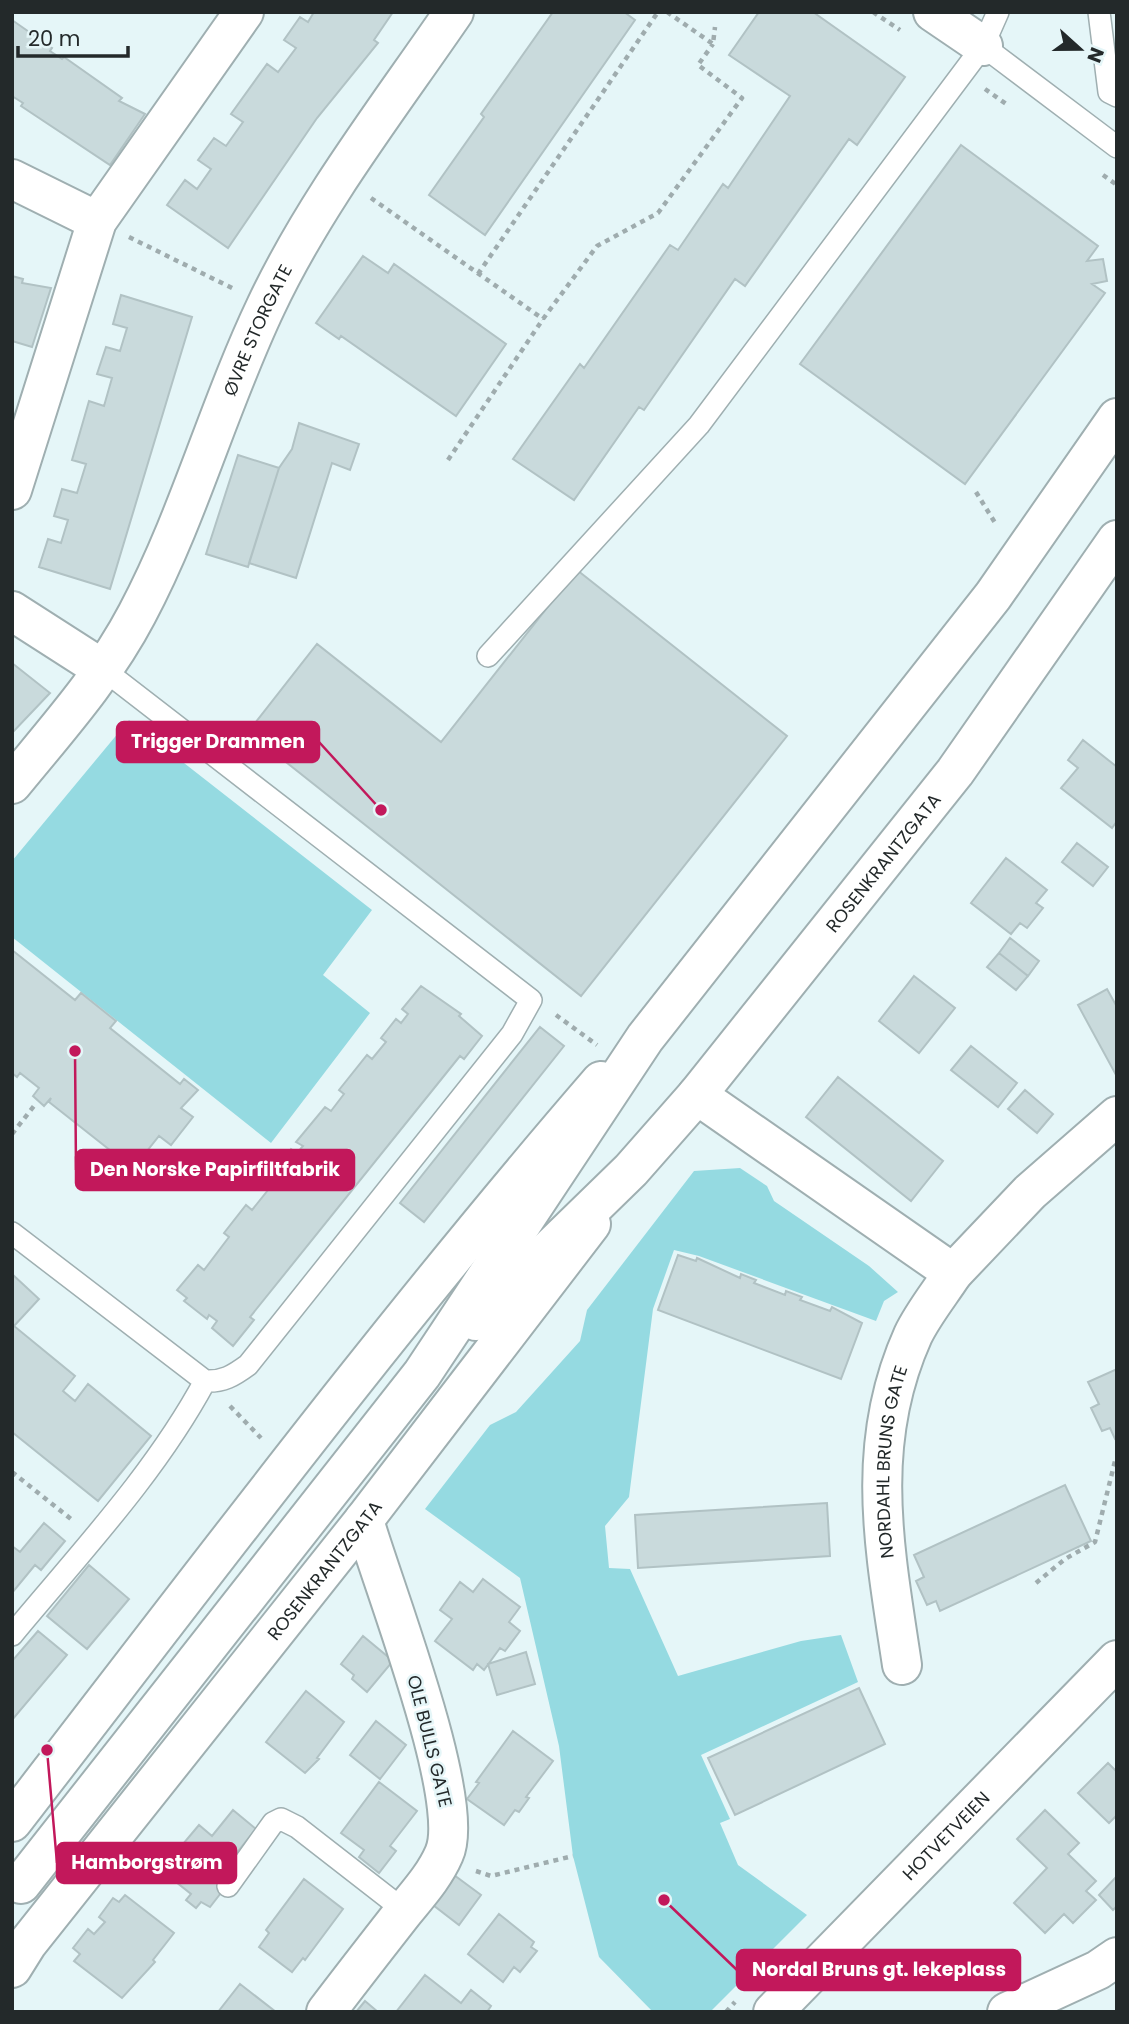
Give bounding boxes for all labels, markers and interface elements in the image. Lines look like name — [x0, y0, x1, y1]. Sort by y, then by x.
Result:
scale bar — [18, 14, 128, 58]
north arrow — [1045, 14, 1115, 84]
text: 20 m — [28, 24, 81, 53]
text: N — [1080, 43, 1111, 66]
street label: ØVRE STORGATE — [217, 260, 298, 399]
callout: Trigger Drammen — [117, 722, 319, 762]
text: Trigger Drammen — [131, 728, 305, 755]
street label: ROSENKRANTZGATA — [819, 788, 946, 937]
callout: Den Norske Papirfiltfabrik — [76, 1150, 354, 1190]
text: Den Norske Papirfiltfabrik — [90, 1156, 340, 1183]
street label: NORDAHL BRUNS GATE — [870, 1362, 913, 1560]
street label: ROSENKRANTZGATA — [261, 1495, 387, 1645]
street label: OLE BULLS GATE — [402, 1672, 458, 1810]
street label: HOTVETVEIEN — [896, 1785, 995, 1885]
callout: Hamborgstrøm — [57, 1843, 236, 1883]
text: Hamborgstrøm — [71, 1849, 223, 1876]
callout: Nordal Bruns gt. lekeplass — [737, 1950, 1020, 1990]
text: Nordal Bruns gt. lekeplass — [752, 1956, 1006, 1983]

